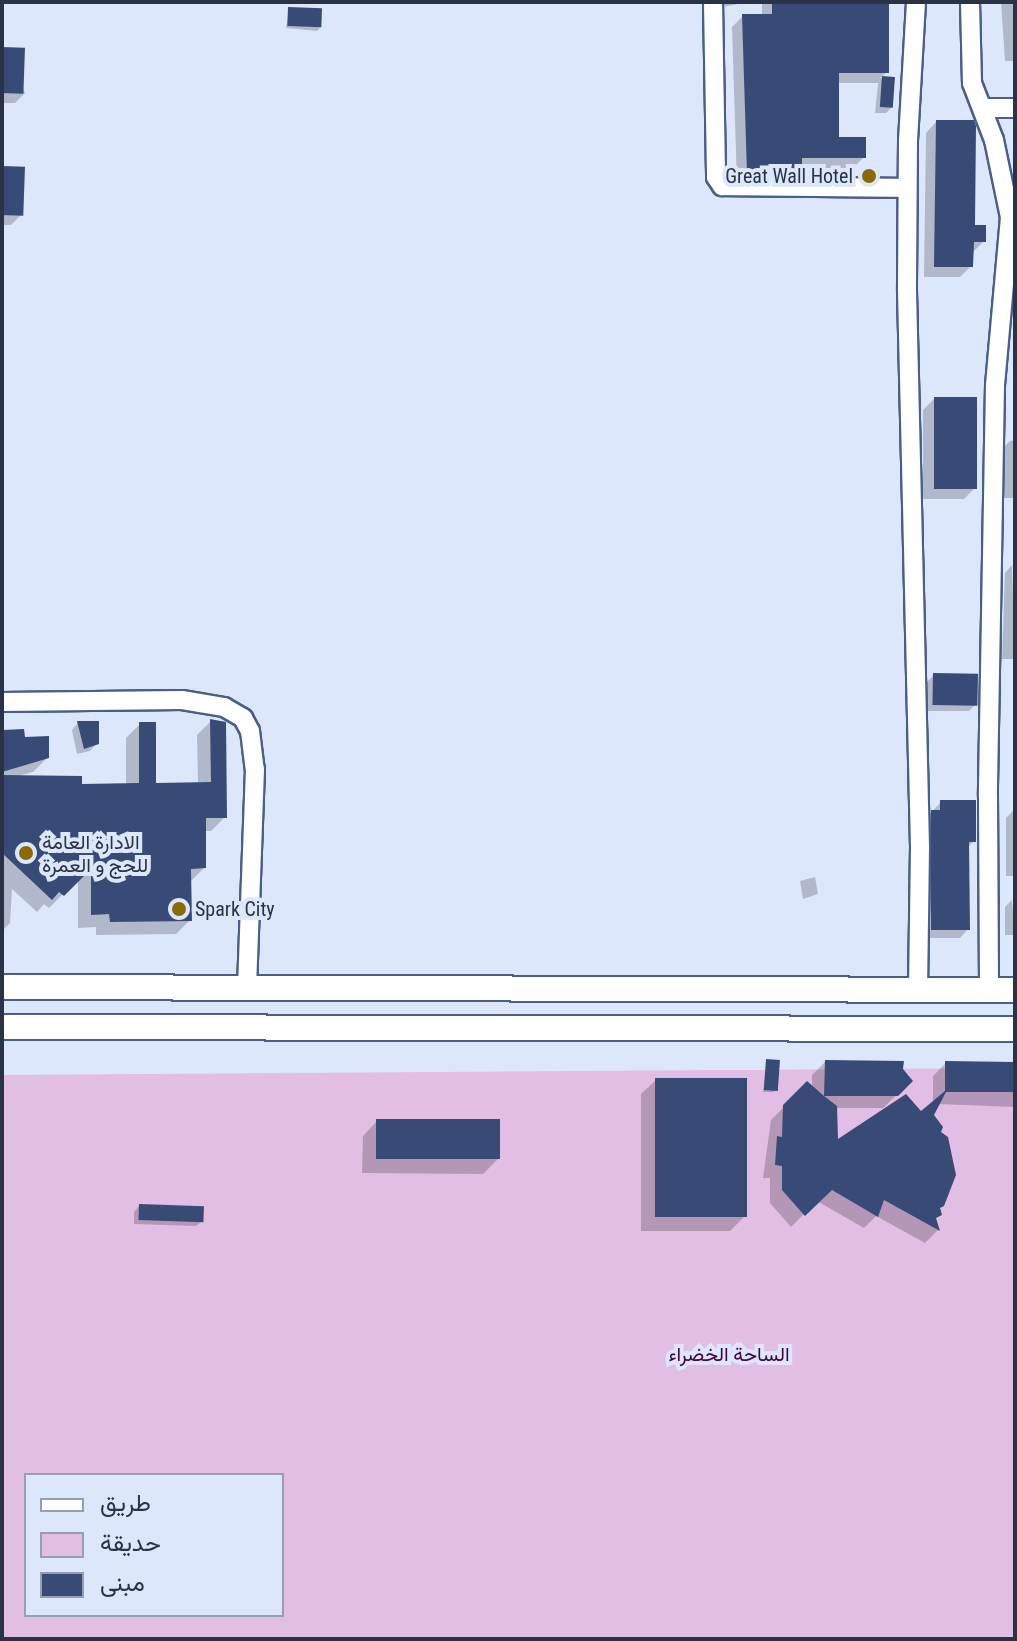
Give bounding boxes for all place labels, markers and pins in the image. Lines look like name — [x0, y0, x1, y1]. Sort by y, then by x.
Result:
place label: Great Wall Hotel — [725, 164, 853, 188]
marker: Great Wall Hotel — [860, 167, 878, 185]
place label: الادارة العامة للحج و العمرة — [42, 830, 148, 877]
marker: الادارة العامة للحج و العمرة — [17, 844, 35, 862]
place label: Spark City — [195, 897, 275, 921]
marker: Spark City — [170, 900, 188, 918]

